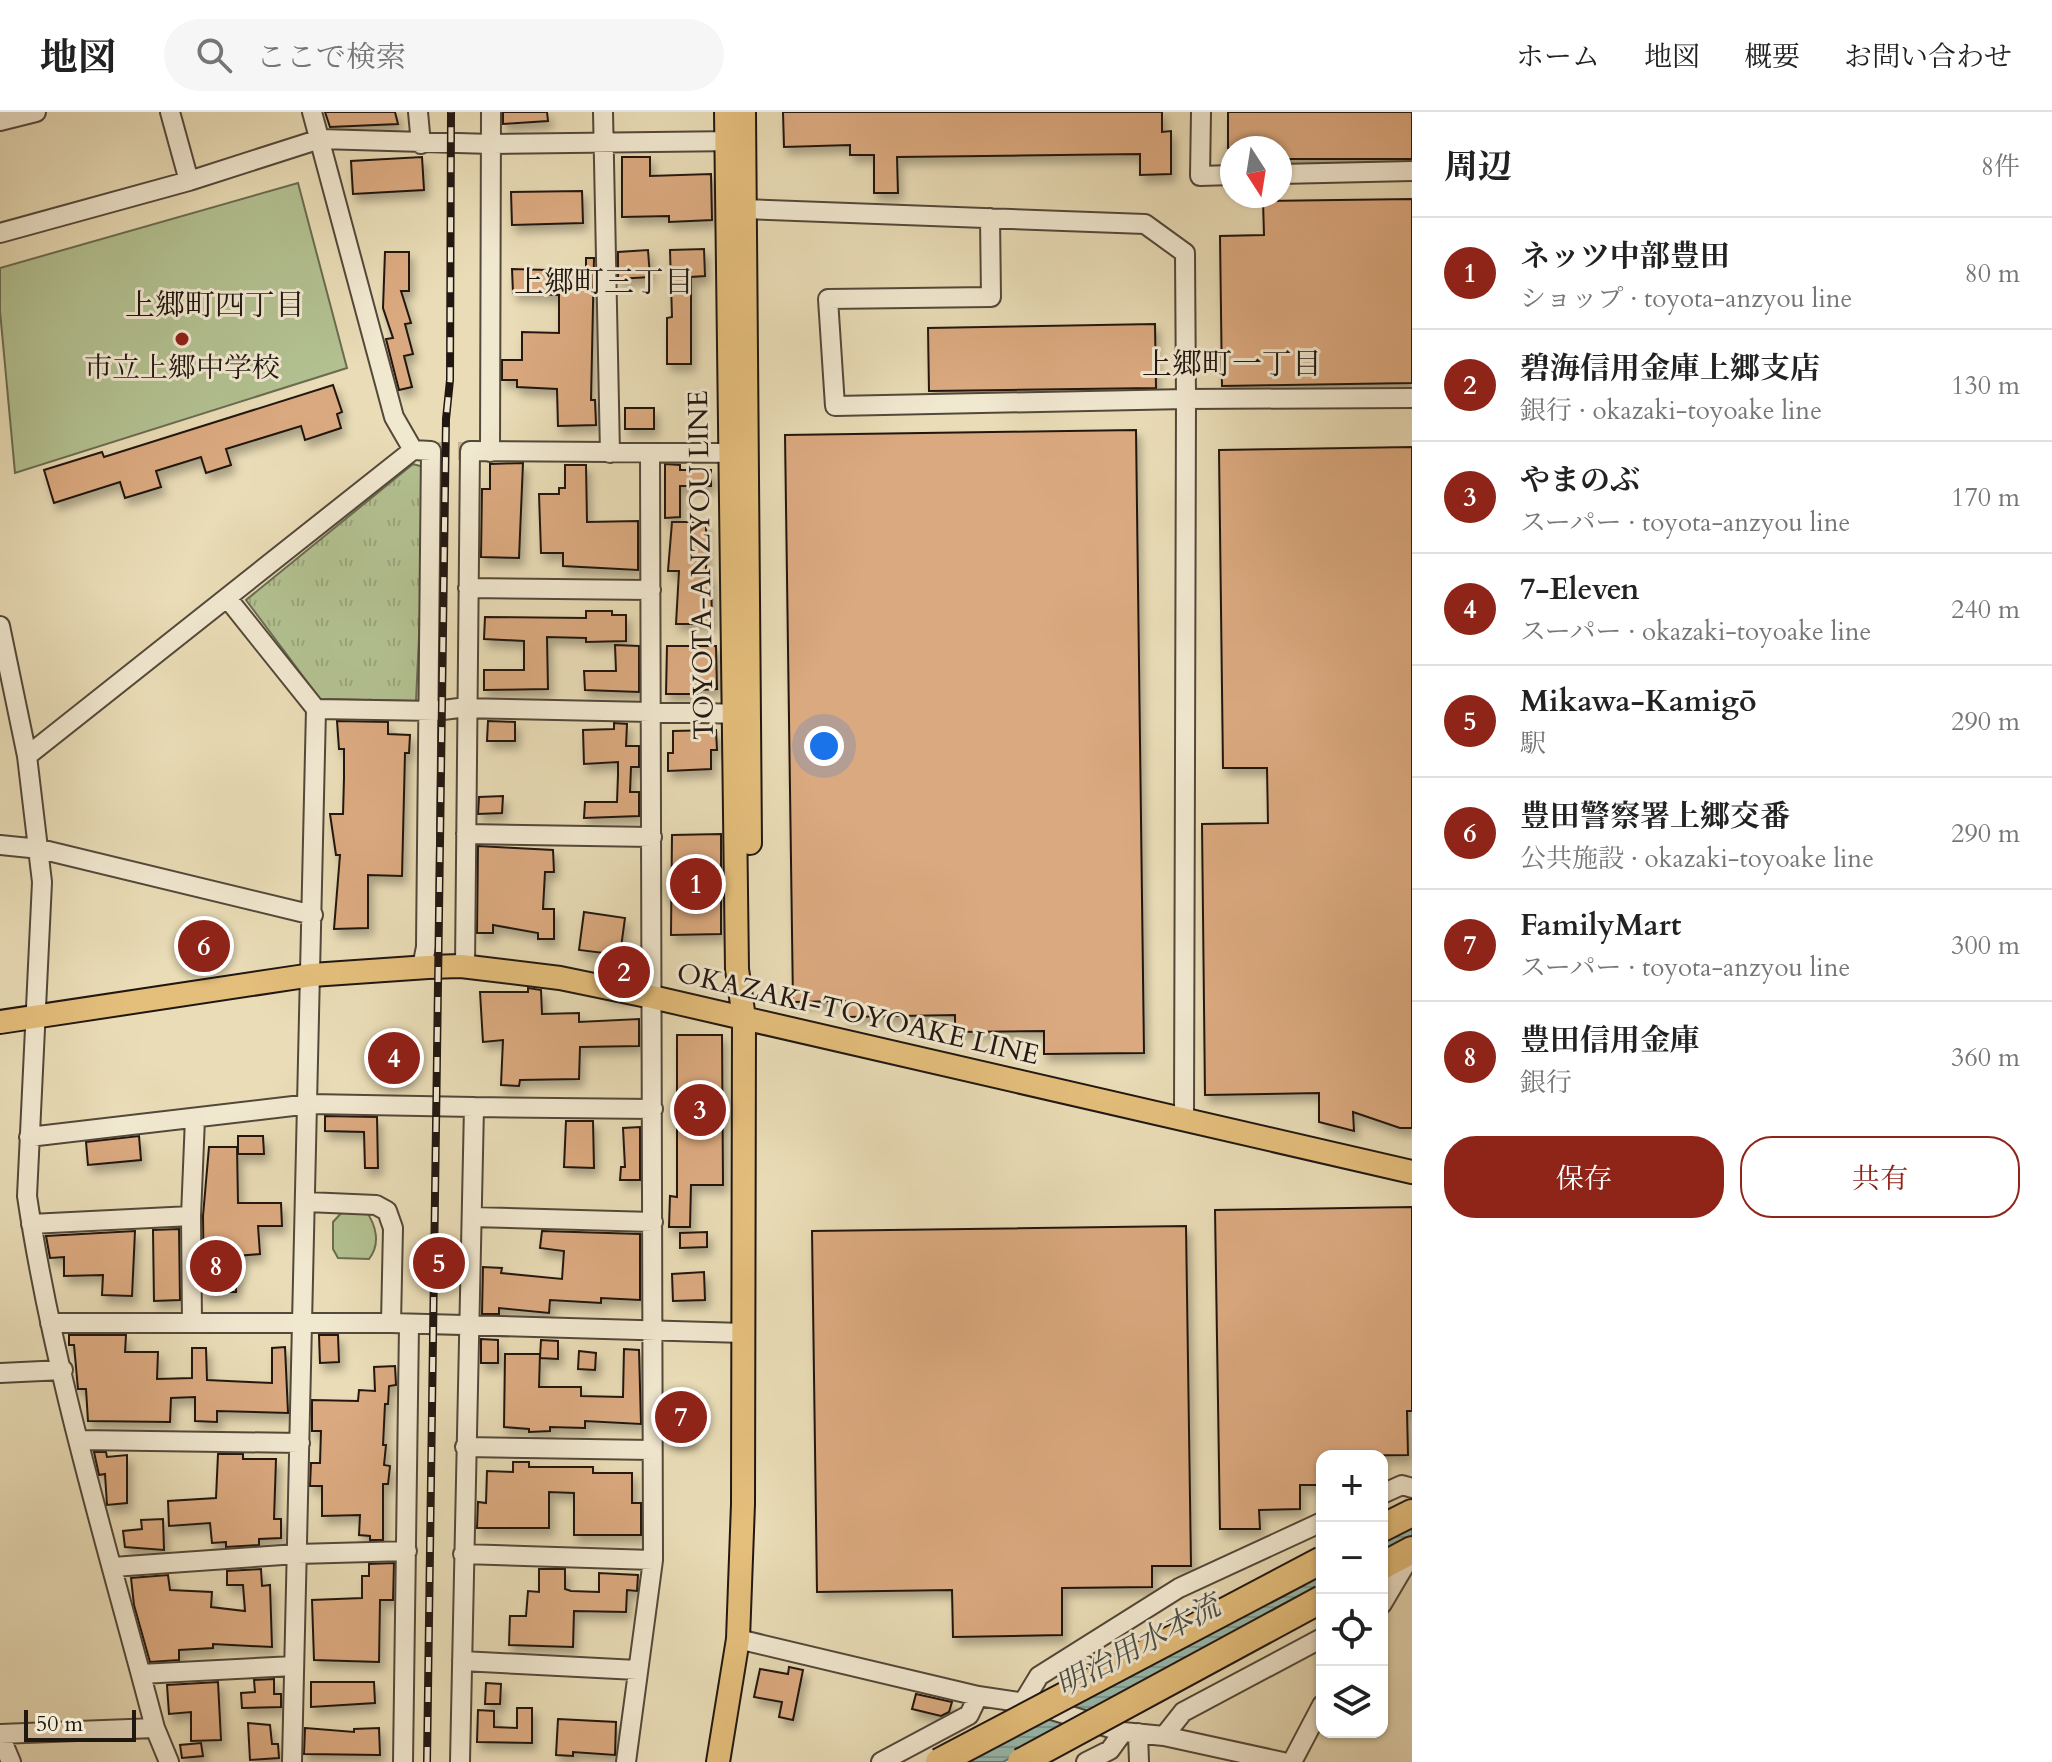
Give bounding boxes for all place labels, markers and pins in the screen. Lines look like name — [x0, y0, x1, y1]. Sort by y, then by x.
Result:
marker: 市立上郷中学校 — [173, 330, 191, 348]
place label: 市立上郷中学校 — [84, 349, 280, 387]
pin: 1 — [670, 854, 722, 914]
pin: 6 — [178, 916, 230, 976]
pin: 2 — [598, 942, 650, 1002]
pin: 4 — [368, 1028, 420, 1088]
pin: 3 — [674, 1080, 726, 1140]
pin: 5 — [413, 1233, 465, 1293]
pin: 8 — [190, 1236, 242, 1296]
pin: 7 — [655, 1387, 707, 1447]

